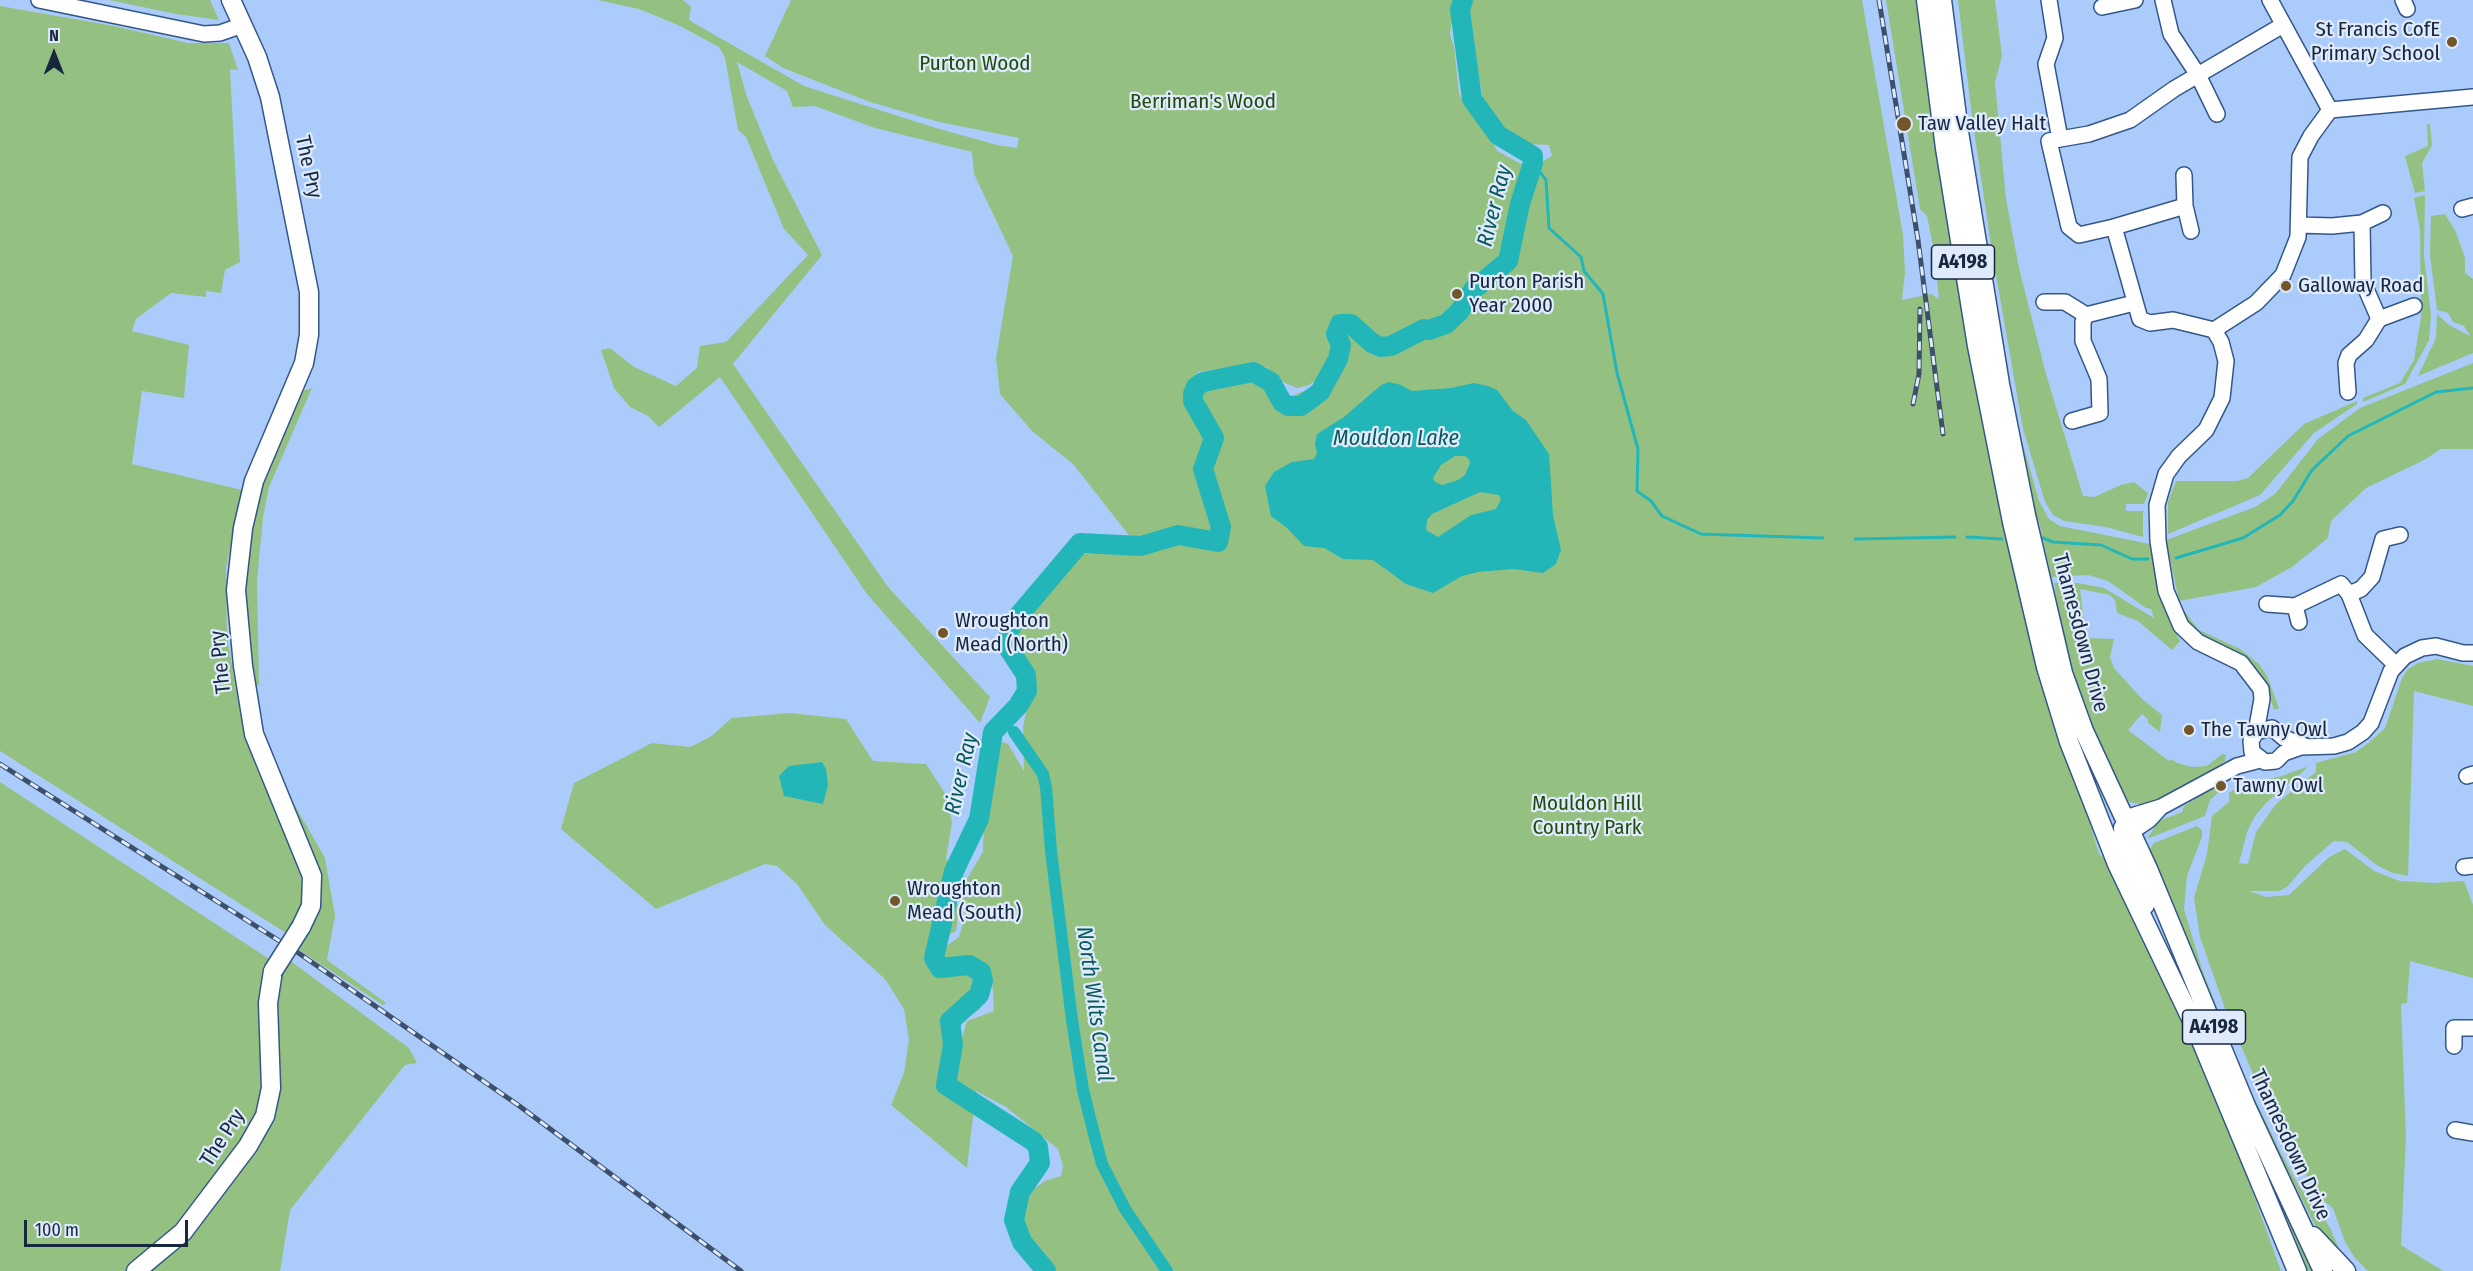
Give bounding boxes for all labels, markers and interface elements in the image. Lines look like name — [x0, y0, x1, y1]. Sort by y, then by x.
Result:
place label: St Francis CofE Primary School — [2311, 17, 2440, 67]
north arrow — [24, 24, 84, 84]
text: N — [49, 26, 59, 45]
marker: St Francis CofE Primary School — [2445, 35, 2459, 49]
park label: Purton Wood — [919, 51, 1031, 77]
park label: Berriman's Wood — [1130, 89, 1276, 115]
place label: Taw Valley Halt — [1918, 111, 2046, 137]
marker: Taw Valley Halt — [1895, 115, 1913, 133]
street label: The Pry — [289, 133, 327, 201]
water label: River Ray — [1472, 163, 1518, 249]
road number: A4198 — [1932, 245, 1994, 279]
place label: Purton Parish Year 2000 — [1469, 269, 1584, 319]
place label: Galloway Road — [2298, 273, 2423, 299]
marker: Galloway Road — [2279, 279, 2293, 293]
marker: Purton Parish Year 2000 — [1450, 287, 1464, 301]
water label: Mouldon Lake — [1333, 426, 1459, 452]
street label: Thamesdown Drive — [2047, 551, 2113, 715]
place label: Wroughton Mead (North) — [955, 608, 1068, 658]
marker: Wroughton Mead (North) — [936, 626, 950, 640]
street label: The Pry — [205, 629, 237, 695]
place label: The Tawny Owl — [2201, 717, 2327, 743]
marker: The Tawny Owl — [2182, 723, 2196, 737]
water label: River Ray — [940, 731, 984, 817]
place label: Tawny Owl — [2233, 773, 2323, 799]
marker: Tawny Owl — [2214, 779, 2228, 793]
park label: Mouldon Hill Country Park — [1532, 791, 1642, 841]
place label: Wroughton Mead (South) — [907, 876, 1021, 926]
marker: Wroughton Mead (South) — [888, 894, 902, 908]
water label: North Wilts Canal — [1070, 925, 1118, 1083]
road number: A4198 — [2182, 1010, 2246, 1044]
street label: Thamesdown Drive — [2244, 1066, 2336, 1224]
street label: The Pry — [195, 1105, 251, 1171]
scale bar — [27, 1208, 190, 1246]
text: 100 m — [35, 1219, 79, 1241]

